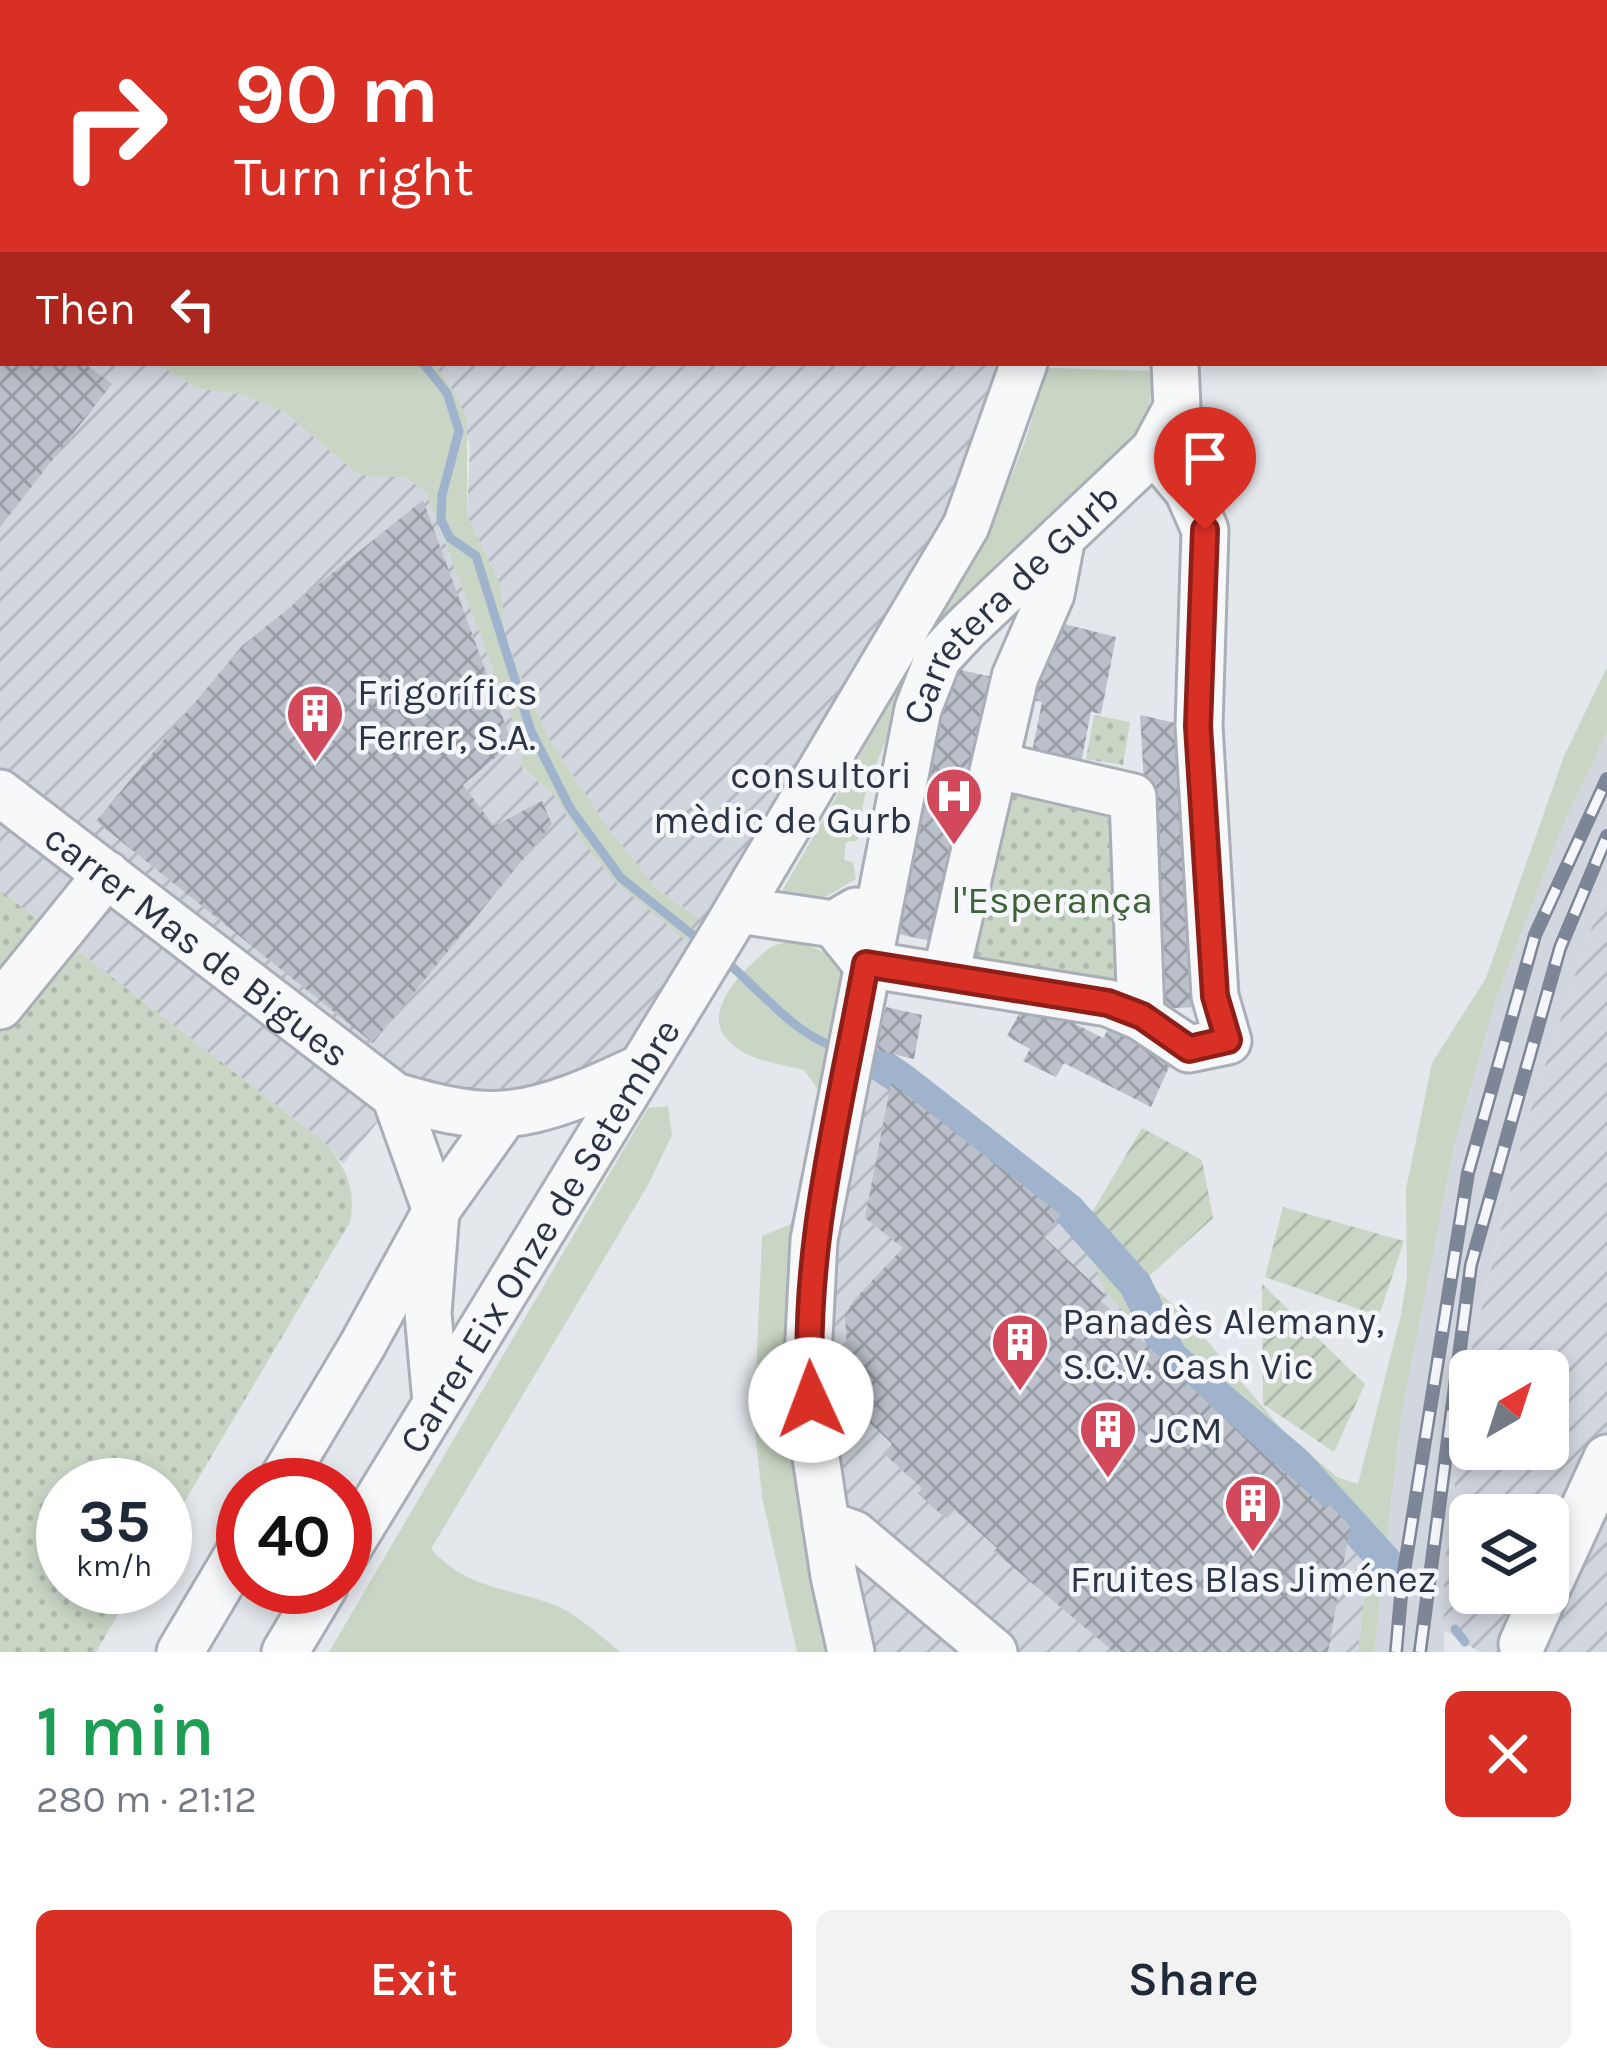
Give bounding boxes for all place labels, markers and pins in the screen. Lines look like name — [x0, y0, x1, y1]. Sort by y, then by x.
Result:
pin — [1154, 407, 1256, 530]
place label: Frigorífics Ferrer, S.A. — [357, 669, 538, 760]
building icon: Frigorífics Ferrer, S.A. — [284, 682, 346, 764]
place label: consultori mèdic de Gurb — [653, 752, 912, 843]
hospital icon: consultori mèdic de Gurb — [923, 765, 985, 847]
place label: Panadès Alemany, S.C.V. Cash Vic — [1062, 1298, 1384, 1389]
building icon: Panadès Alemany, S.C.V. Cash Vic — [989, 1311, 1051, 1393]
building icon: JCM — [1077, 1398, 1139, 1480]
place label: JCM — [1150, 1407, 1223, 1453]
building icon: Fruites Blas Jiménez — [1222, 1472, 1284, 1554]
place label: Fruites Blas Jiménez — [1070, 1556, 1436, 1602]

